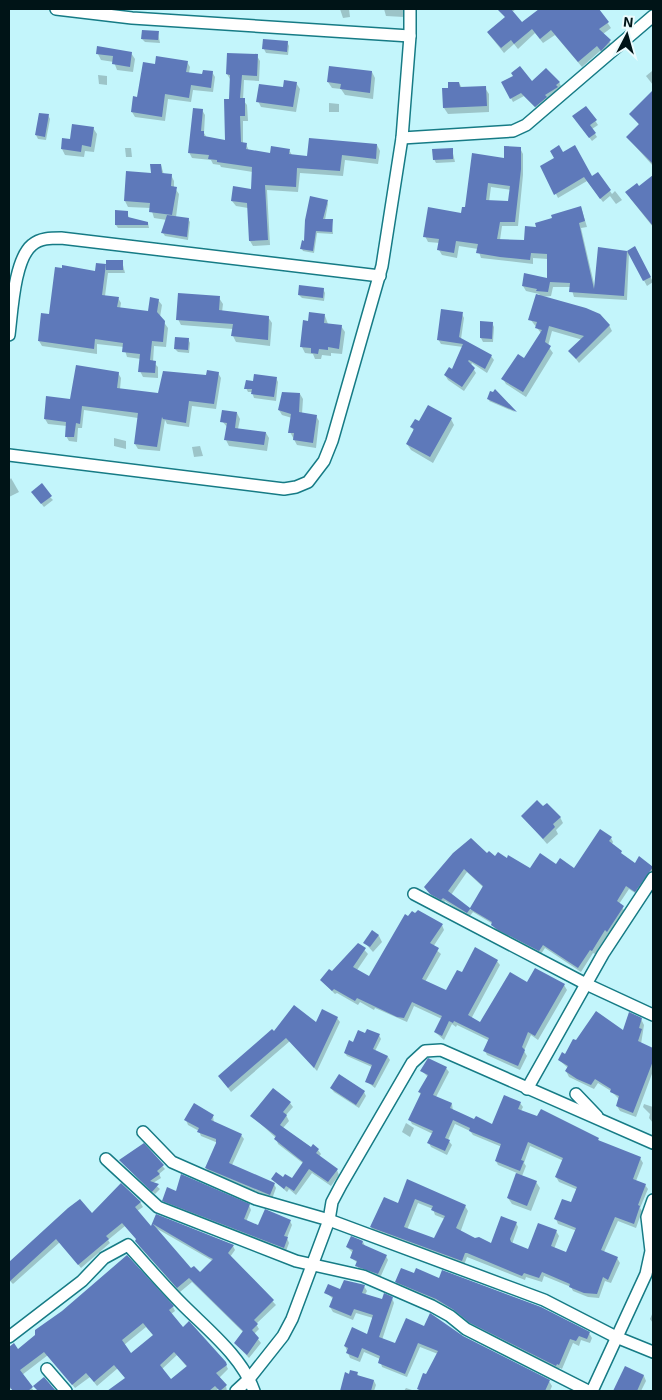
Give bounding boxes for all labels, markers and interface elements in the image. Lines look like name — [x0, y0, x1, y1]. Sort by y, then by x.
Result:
north arrow — [602, 10, 652, 60]
text: N — [622, 13, 634, 31]

